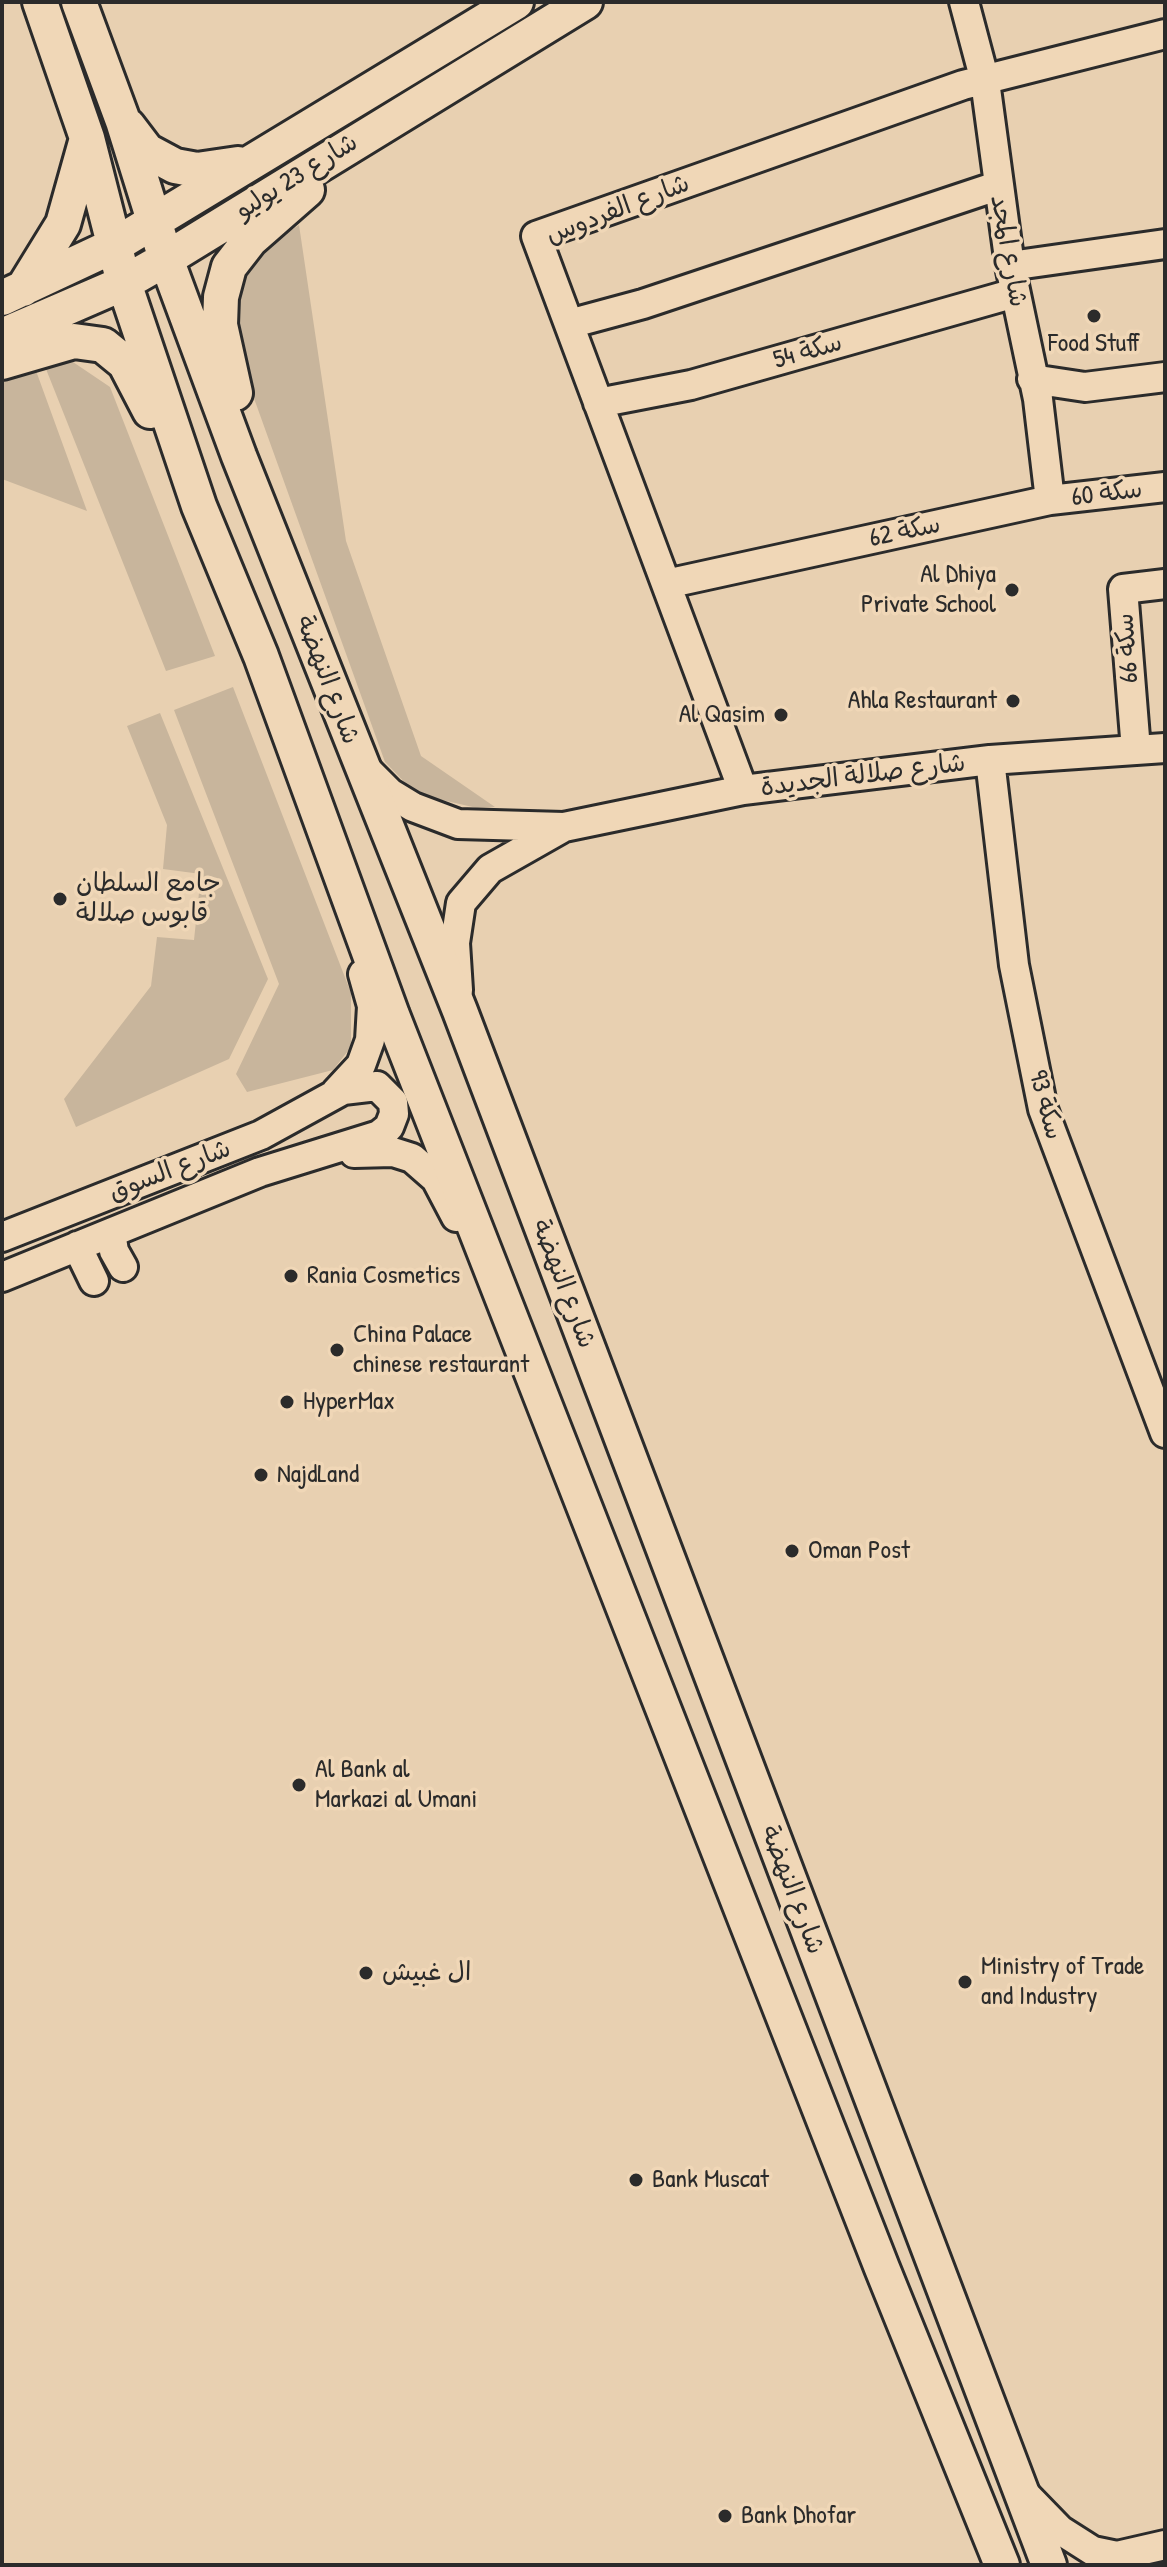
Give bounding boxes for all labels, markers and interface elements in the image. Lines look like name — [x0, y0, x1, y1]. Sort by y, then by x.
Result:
street label: شارع 23 يوليو — [230, 127, 364, 227]
street label: شارع الفردوس — [542, 168, 694, 252]
street label: شارع المجد — [983, 193, 1033, 309]
marker: Food Stuff — [1085, 307, 1103, 325]
street label: سكة 54 — [770, 327, 846, 377]
place label: Food Stuff — [1048, 328, 1140, 360]
street label: سكة 60 — [1070, 474, 1144, 514]
street label: سكة 62 — [867, 509, 943, 555]
place label: Al Dhiya Private School — [861, 559, 996, 620]
marker: Al Dhiya Private School — [1003, 581, 1021, 599]
street label: شارع النهضة — [288, 611, 366, 749]
street label: سكة 66 — [1110, 612, 1146, 684]
place label: Ahla Restaurant — [848, 685, 997, 717]
marker: Ahla Restaurant — [1004, 692, 1022, 710]
place label: Al Qasim — [679, 699, 765, 731]
marker: Al Qasim — [772, 706, 790, 724]
street label: شارع صلالة الجديدة — [759, 748, 967, 804]
place label: جامع السلطان قابوس صلالة — [76, 868, 221, 930]
marker: جامع السلطان قابوس صلالة — [51, 890, 69, 908]
street label: سكة 93 — [1021, 1067, 1069, 1143]
street label: شارع السوق — [105, 1133, 235, 1209]
street label: شارع النهضة — [524, 1215, 602, 1353]
place label: Rania Cosmetics — [307, 1260, 460, 1292]
marker: Rania Cosmetics — [282, 1267, 300, 1285]
place label: China Palace chinese restaurant — [353, 1319, 529, 1380]
marker: China Palace chinese restaurant — [328, 1341, 346, 1359]
place label: HyperMax — [303, 1386, 395, 1418]
marker: HyperMax — [278, 1393, 296, 1411]
place label: NajdLand — [277, 1459, 359, 1491]
marker: NajdLand — [252, 1466, 270, 1484]
place label: Oman Post — [808, 1535, 910, 1567]
marker: Oman Post — [783, 1542, 801, 1560]
place label: Al Bank al Markazi al Umani — [315, 1754, 477, 1816]
marker: Al Bank al Markazi al Umani — [290, 1776, 308, 1794]
street label: شارع النهضة — [753, 1821, 831, 1959]
place label: Ministry of Trade and Industry — [981, 1951, 1144, 2012]
place label: ال غبيش — [382, 1957, 471, 1989]
marker: ال غبيش — [357, 1964, 375, 1982]
marker: Ministry of Trade and Industry — [956, 1973, 974, 1991]
place label: Bank Muscat — [652, 2164, 769, 2196]
marker: Bank Muscat — [627, 2171, 645, 2189]
place label: Bank Dhofar — [741, 2500, 856, 2532]
marker: Bank Dhofar — [716, 2507, 734, 2525]

